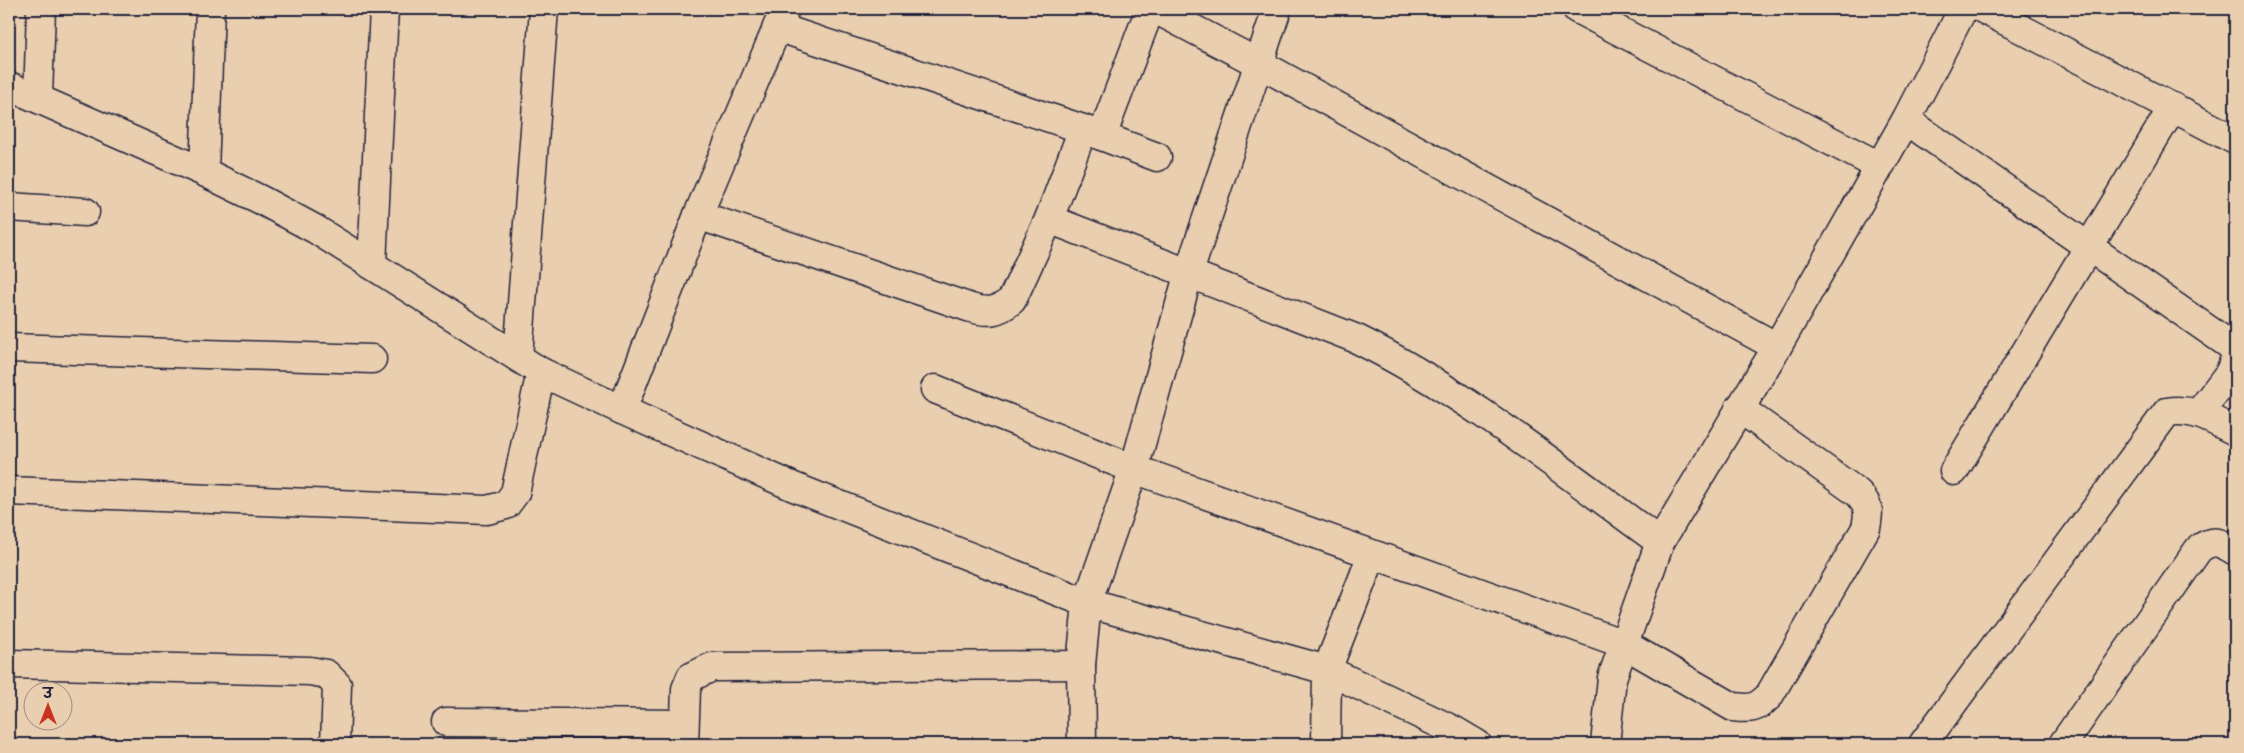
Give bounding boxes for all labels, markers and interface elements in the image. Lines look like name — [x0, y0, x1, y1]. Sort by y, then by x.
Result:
north arrow — [22, 680, 72, 730]
text: उ — [41, 685, 54, 702]

